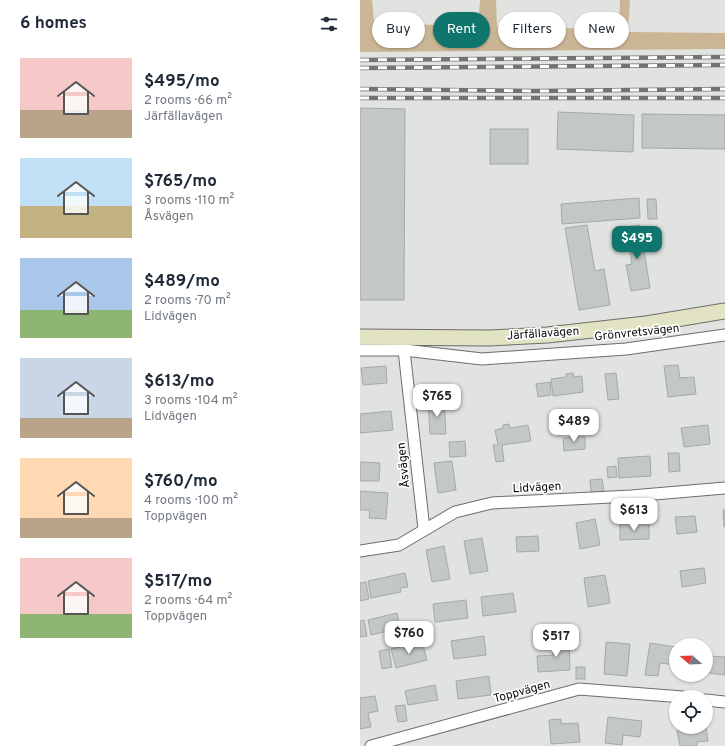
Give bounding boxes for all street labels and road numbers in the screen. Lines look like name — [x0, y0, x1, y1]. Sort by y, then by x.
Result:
street label: Grönvretsvägen — [594, 321, 680, 345]
street label: Järfällavägen — [506, 323, 580, 345]
street label: Åsvägen — [394, 441, 414, 489]
street label: Lidvägen — [512, 479, 562, 497]
street label: Toppvägen — [492, 677, 552, 707]

